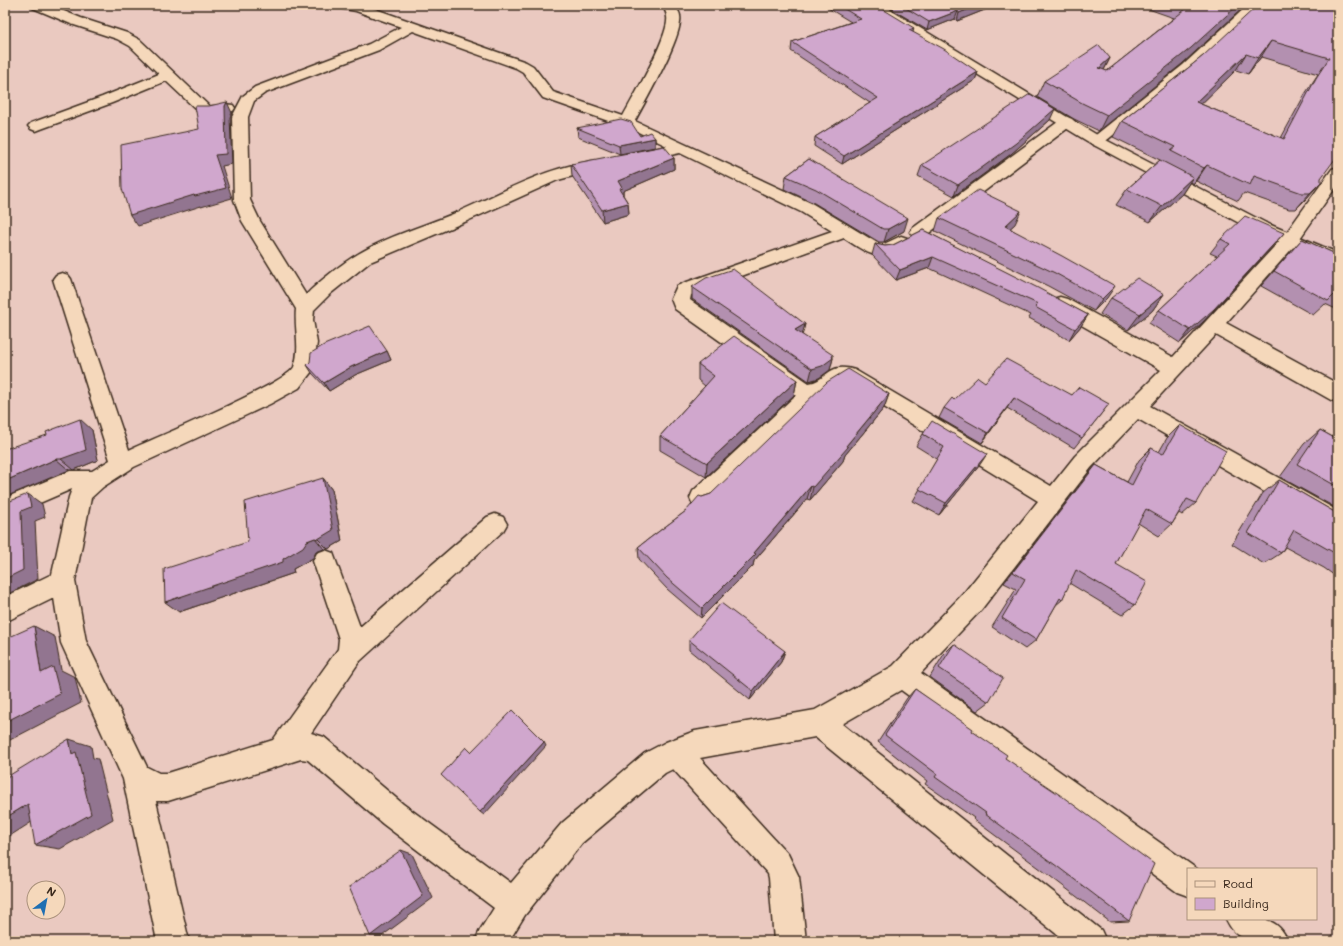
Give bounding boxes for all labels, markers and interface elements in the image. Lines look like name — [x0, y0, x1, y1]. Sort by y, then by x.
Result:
legend — [1187, 868, 1317, 920]
text: Road — [1223, 875, 1253, 891]
north arrow — [26, 880, 66, 920]
text: N — [44, 883, 59, 900]
text: Building — [1223, 895, 1269, 911]

